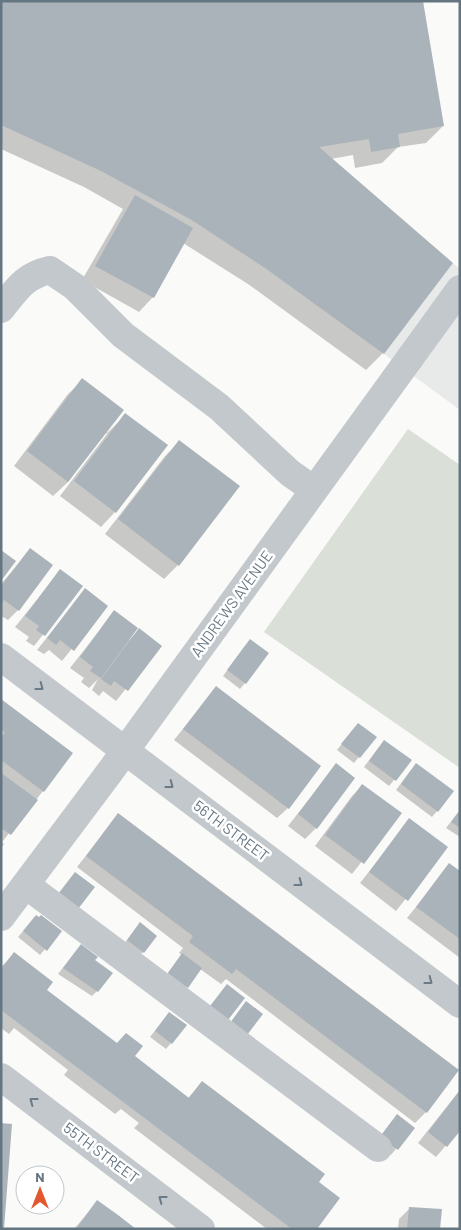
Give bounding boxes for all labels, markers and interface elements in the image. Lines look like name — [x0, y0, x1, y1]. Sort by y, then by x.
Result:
street label: ANDREWS AVENUE — [187, 547, 276, 660]
one-way arrow — [34, 681, 43, 689]
one-way arrow — [164, 779, 173, 787]
street label: 56TH STREET — [190, 796, 273, 864]
one-way arrow — [293, 877, 302, 885]
one-way arrow — [423, 975, 432, 983]
one-way arrow — [29, 1098, 39, 1107]
street label: 55TH STREET — [60, 1118, 143, 1186]
north arrow — [15, 1165, 65, 1215]
text: N — [35, 1168, 45, 1185]
one-way arrow — [159, 1197, 168, 1205]

